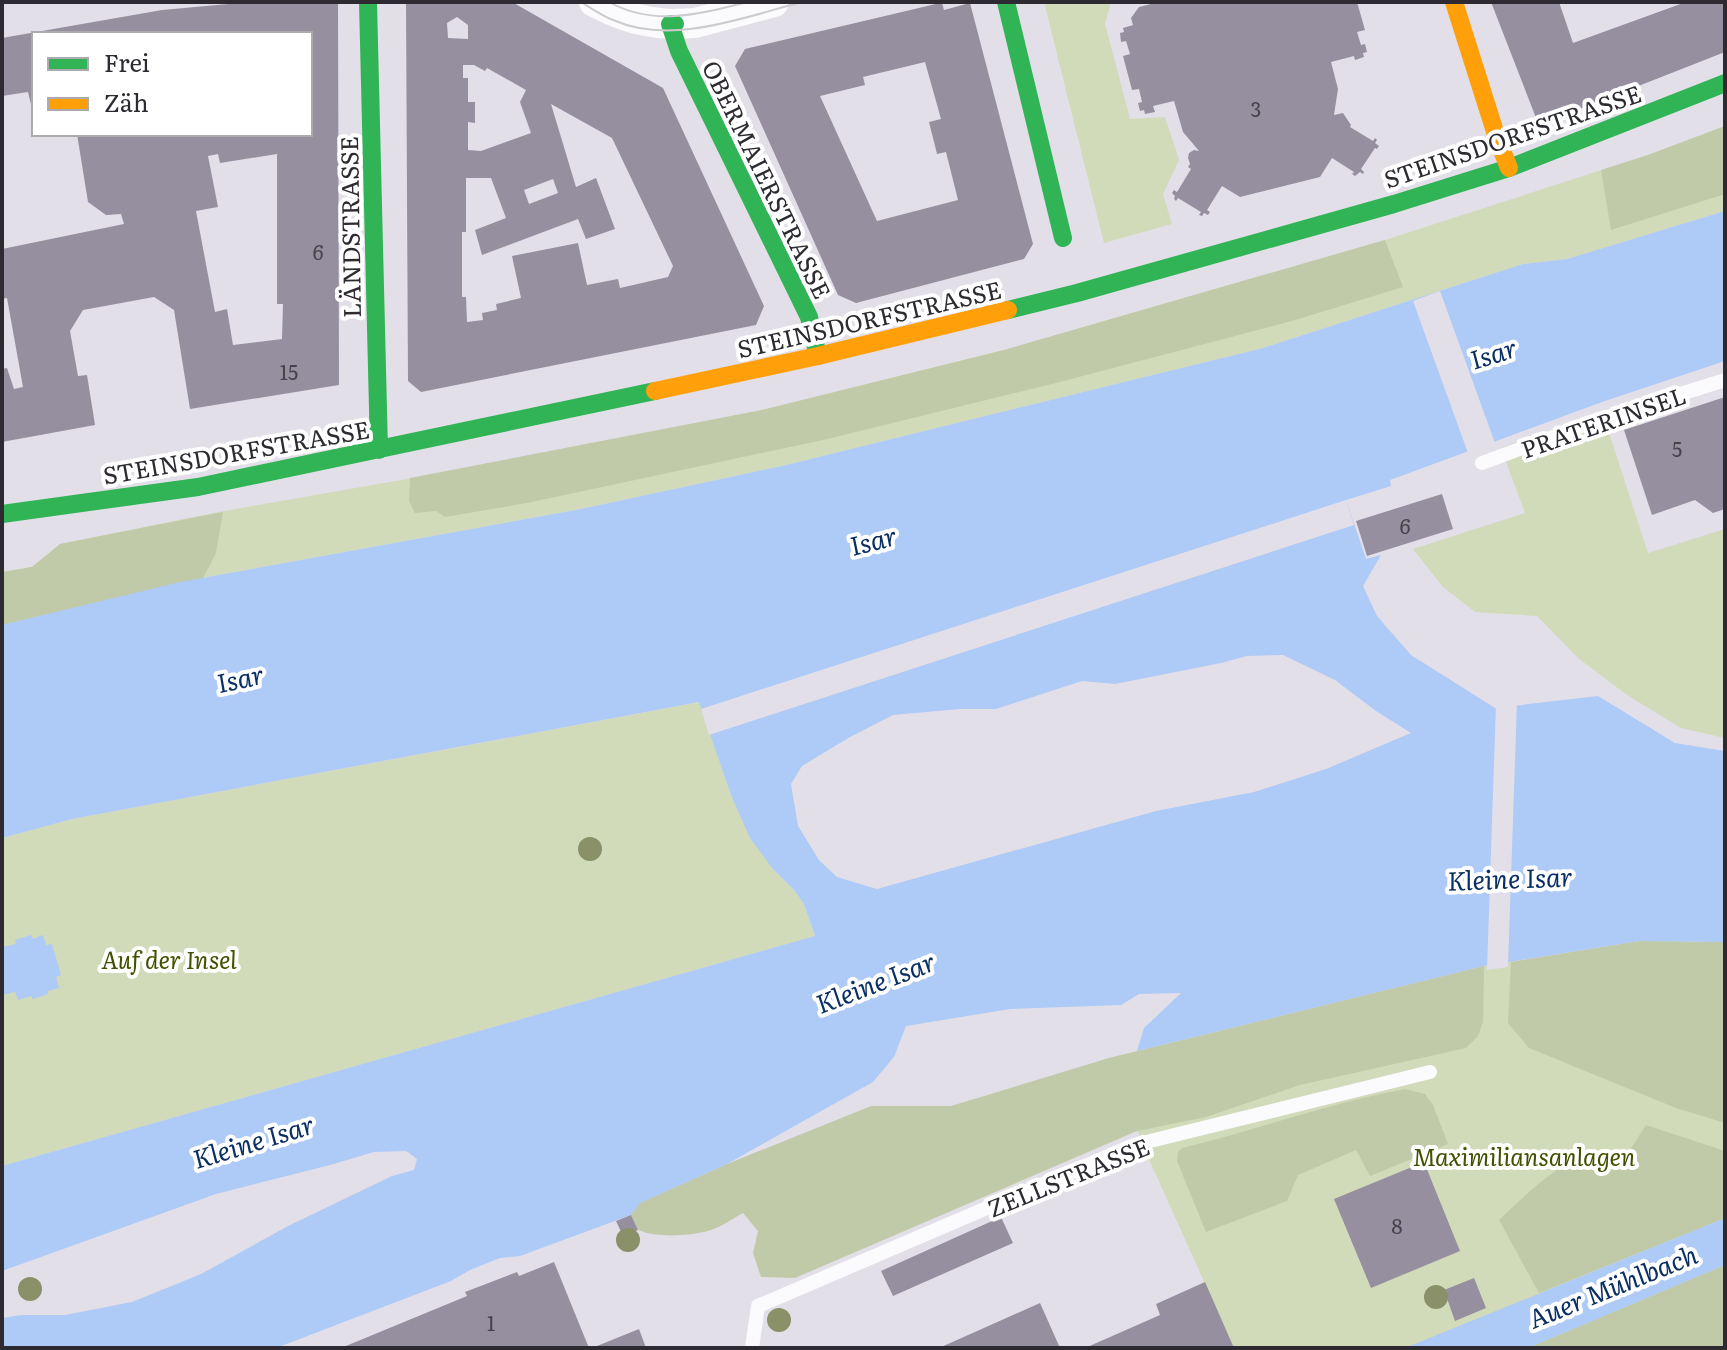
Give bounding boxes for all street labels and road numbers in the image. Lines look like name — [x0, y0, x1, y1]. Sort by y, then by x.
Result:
street label: OBERMAIERSTRASSE — [695, 54, 841, 304]
street label: STEINSDORFSTRASSE — [1379, 74, 1645, 196]
street label: LÄNDSTRASSE — [330, 136, 368, 318]
street label: STEINSDORFSTRASSE — [733, 271, 1005, 365]
street label: PRATERINSEL — [1516, 376, 1690, 466]
street label: STEINSDORFSTRASSE — [100, 410, 372, 492]
street label: ZELLSTRASSE — [982, 1128, 1154, 1224]

